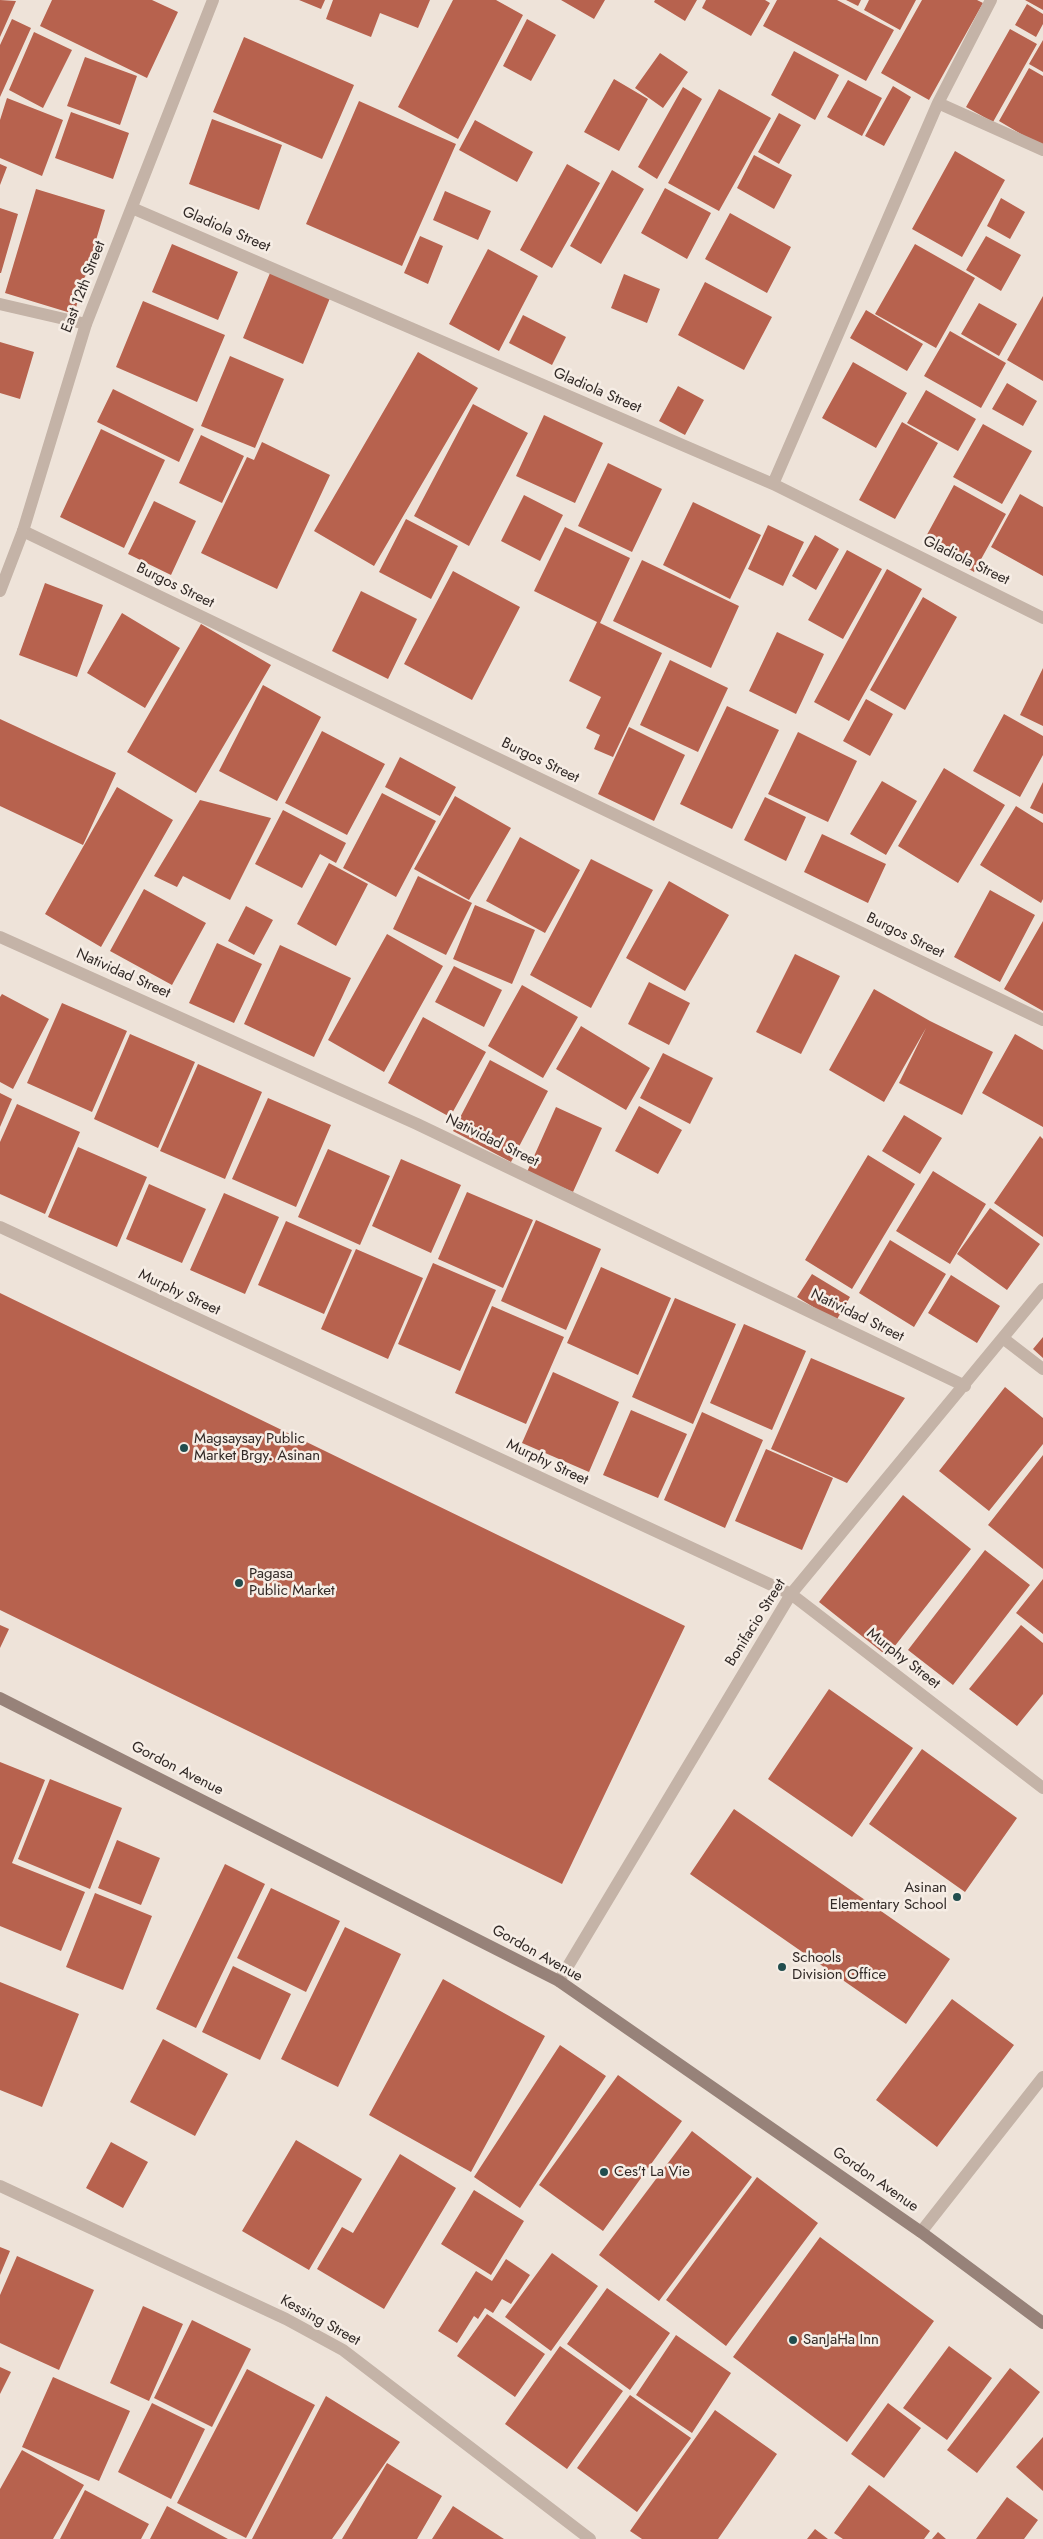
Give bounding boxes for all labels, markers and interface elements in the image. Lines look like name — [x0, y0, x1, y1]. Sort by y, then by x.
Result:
street label: Gladiola Street — [179, 203, 273, 257]
street label: East 12th Street — [58, 239, 110, 335]
street label: Gladiola Street — [550, 364, 644, 418]
street label: Gladiola Street — [920, 532, 1012, 590]
street label: Burgos Street — [133, 559, 217, 613]
street label: Burgos Street — [498, 734, 582, 788]
street label: Burgos Street — [863, 909, 947, 963]
street label: Natividad Street — [73, 945, 173, 1003]
street label: Natividad Street — [442, 1111, 542, 1171]
street label: Murphy Street — [135, 1266, 223, 1320]
street label: Natividad Street — [807, 1286, 907, 1346]
place label: Magsaysay Public Market Brgy. Asinan — [194, 1430, 320, 1465]
street label: Murphy Street — [503, 1436, 591, 1490]
marker: Magsaysay Public Market Brgy. Asinan — [178, 1442, 190, 1454]
place label: Pagasa Public Market — [249, 1565, 335, 1600]
street label: Bonifacio Street — [722, 1576, 790, 1670]
marker: Pagasa Public Market — [233, 1577, 245, 1589]
street label: Murphy Street — [863, 1625, 943, 1693]
street label: Gordon Avenue — [128, 1738, 226, 1800]
place label: Asinan Elementary School — [830, 1879, 947, 1914]
marker: Asinan Elementary School — [951, 1891, 963, 1903]
street label: Gordon Avenue — [489, 1922, 585, 1986]
place label: Schools Division Office — [792, 1949, 886, 1984]
marker: Schools Division Office — [776, 1961, 788, 1973]
street label: Gordon Avenue — [829, 2144, 921, 2216]
place label: Ces't La Vie — [614, 2163, 690, 2181]
marker: Ces't La Vie — [598, 2166, 610, 2178]
street label: Kessing Street — [277, 2292, 363, 2350]
place label: SanJaHa Inn — [803, 2331, 879, 2349]
marker: SanJaHa Inn — [787, 2334, 799, 2346]

